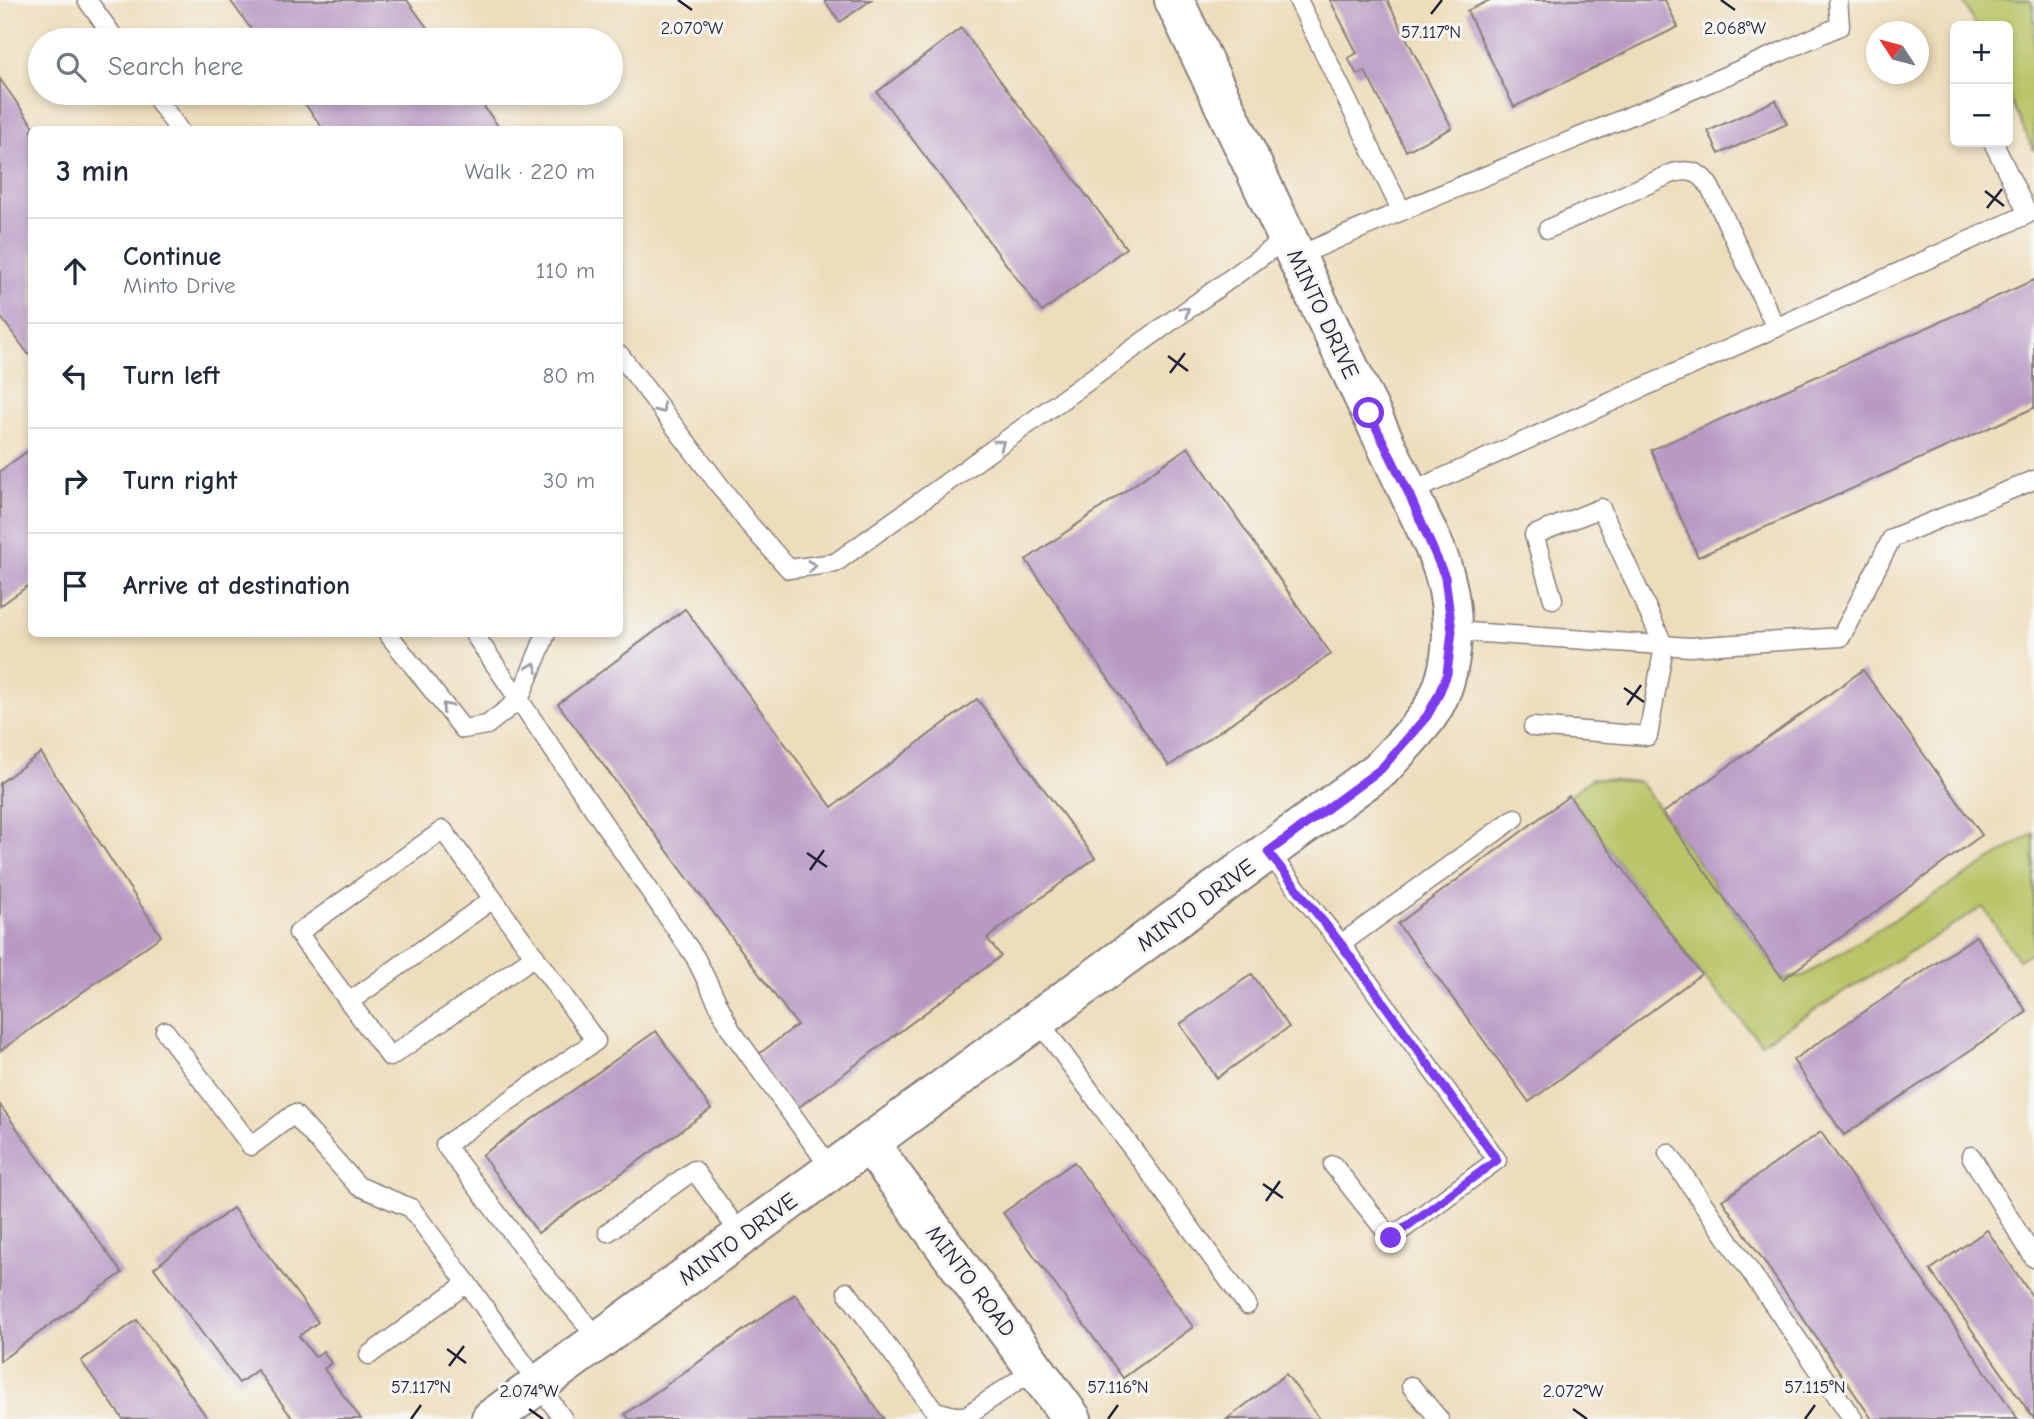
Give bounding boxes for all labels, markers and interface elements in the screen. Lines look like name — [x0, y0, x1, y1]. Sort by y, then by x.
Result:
text: 2.070°W — [661, 18, 724, 39]
text: 2.068°W — [1704, 18, 1766, 39]
north arrow — [1866, 21, 1929, 84]
map controls — [1950, 21, 2013, 147]
button: + — [1950, 21, 2013, 84]
text: 57.117°N — [1401, 22, 1461, 43]
search box — [28, 28, 623, 105]
icon: search — [52, 48, 90, 86]
text: Search here — [108, 52, 243, 82]
button: − — [1950, 84, 2013, 147]
text: 3 min — [56, 154, 129, 189]
text: Walk · 220 m — [464, 158, 595, 185]
text: Continue — [123, 242, 221, 272]
street label: MINTO DRIVE — [1281, 245, 1365, 383]
icon: ahead — [56, 252, 94, 290]
text: 110 m — [536, 257, 595, 284]
text: Minto Drive — [123, 272, 235, 299]
one-way arrow — [1177, 307, 1190, 319]
icon: left — [56, 357, 94, 395]
text: Turn left — [123, 361, 220, 391]
text: 80 m — [542, 362, 595, 389]
route start — [1353, 397, 1384, 428]
one-way arrow — [653, 401, 665, 414]
one-way arrow — [993, 440, 1005, 452]
icon: right — [56, 462, 94, 500]
text: Turn right — [123, 466, 237, 496]
text: 30 m — [543, 467, 595, 494]
one-way arrow — [806, 559, 817, 574]
icon: arrive — [56, 567, 94, 605]
text: Arrive at destination — [123, 571, 350, 601]
one-way arrow — [524, 661, 538, 673]
one-way arrow — [441, 702, 454, 714]
street label: MINTO DRIVE — [1131, 853, 1261, 957]
street label: MINTO DRIVE — [673, 1187, 803, 1291]
street label: MINTO ROAD — [920, 1220, 1022, 1342]
route end — [1375, 1222, 1406, 1253]
text: 57.117°N — [391, 1377, 451, 1398]
text: 57.116°N — [1087, 1377, 1149, 1398]
text: 57.115°N — [1784, 1377, 1846, 1398]
text: 2.074°W — [500, 1381, 559, 1402]
text: 2.072°W — [1542, 1381, 1604, 1402]

